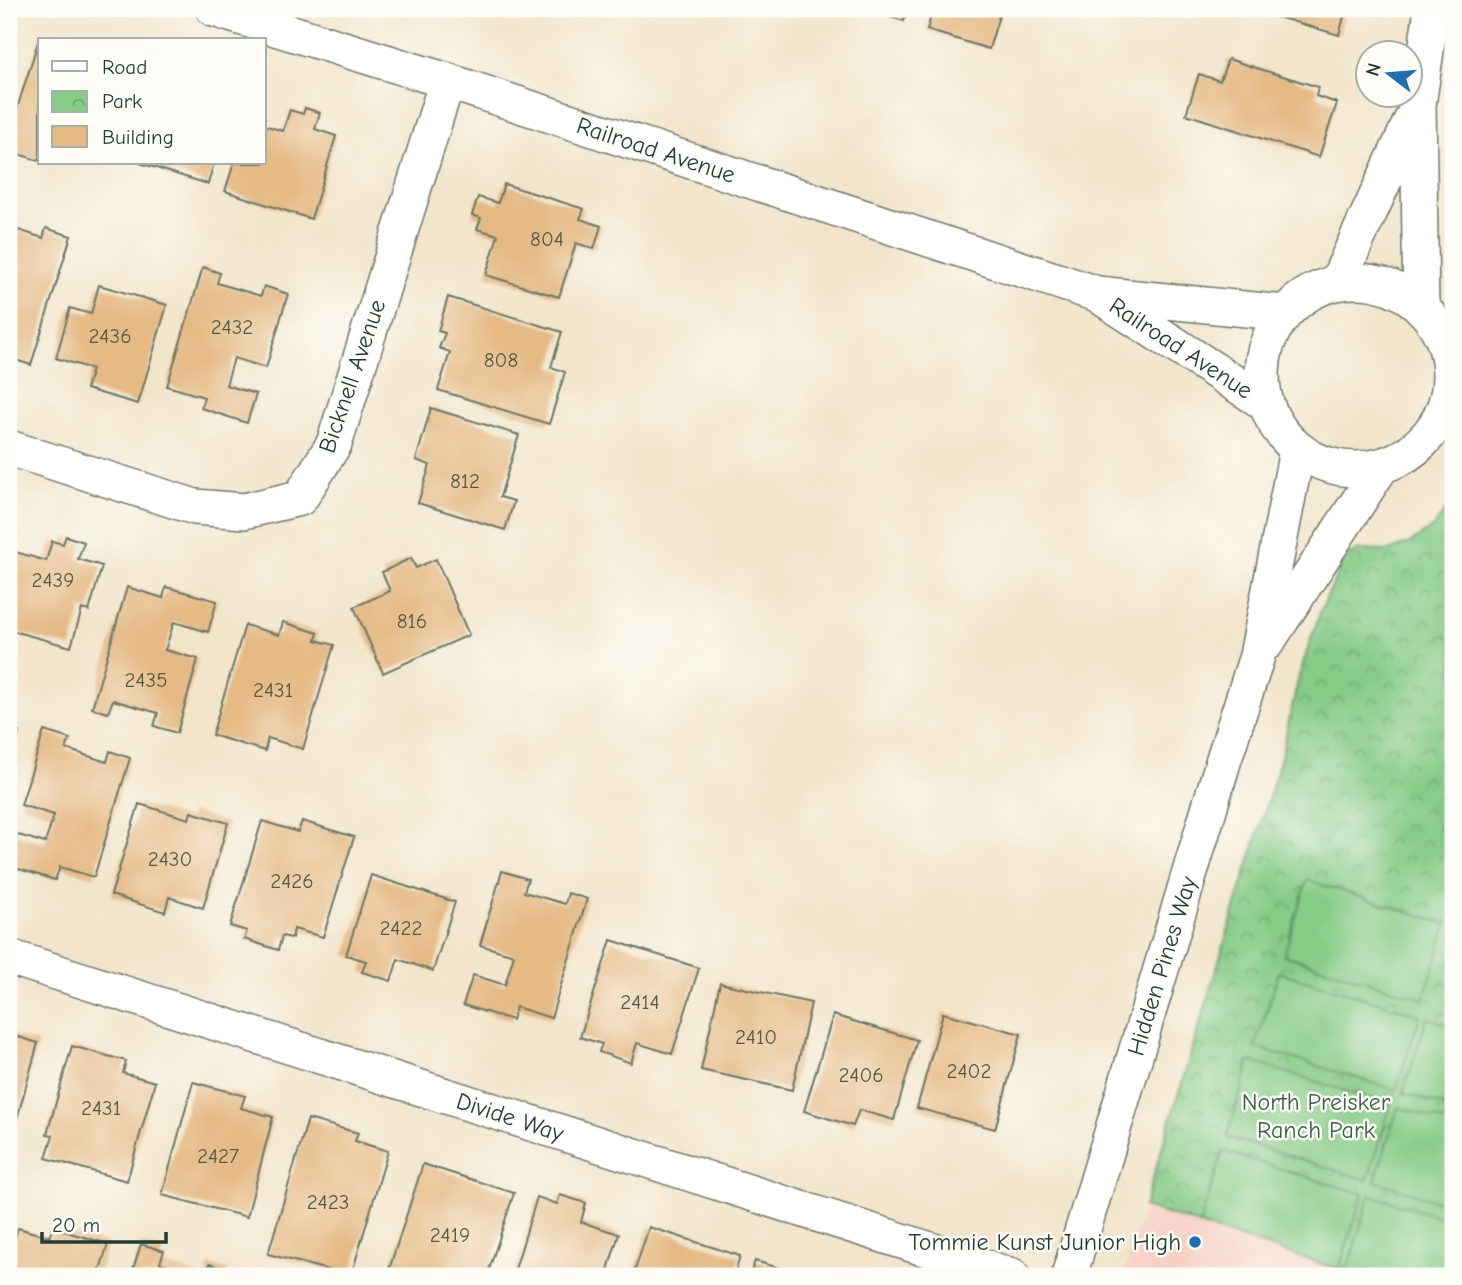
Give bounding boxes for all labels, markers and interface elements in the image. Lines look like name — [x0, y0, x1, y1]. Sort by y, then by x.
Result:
legend — [38, 38, 266, 164]
north arrow — [1354, 38, 1424, 108]
text: Road — [102, 55, 147, 79]
text: N — [1361, 61, 1386, 79]
text: Park — [102, 89, 142, 113]
street label: Railroad Avenue — [573, 111, 739, 189]
text: Building — [102, 125, 174, 149]
house number: 804 — [530, 227, 564, 251]
street label: Railroad Avenue — [1104, 291, 1258, 405]
street label: Bicknell Avenue — [313, 296, 391, 456]
house number: 2432 — [211, 315, 253, 339]
house number: 2436 — [88, 324, 132, 348]
house number: 808 — [484, 348, 518, 372]
house number: 812 — [450, 469, 480, 493]
house number: 2439 — [32, 568, 74, 592]
house number: 816 — [397, 609, 427, 633]
house number: 2435 — [124, 668, 168, 692]
house number: 2431 — [253, 678, 293, 702]
house number: 2430 — [148, 847, 192, 871]
house number: 2426 — [270, 869, 314, 893]
street label: Hidden Pines Way — [1121, 873, 1203, 1059]
house number: 2422 — [379, 916, 423, 940]
house number: 2414 — [620, 990, 660, 1014]
house number: 2410 — [735, 1025, 777, 1049]
house number: 2402 — [947, 1059, 991, 1083]
house number: 2406 — [838, 1063, 884, 1087]
street label: Divide Way — [453, 1087, 567, 1148]
park label: North Preisker Ranch Park — [1242, 1088, 1391, 1144]
house number: 2431 — [81, 1096, 121, 1120]
house number: 2427 — [197, 1144, 239, 1168]
house number: 2423 — [307, 1190, 349, 1214]
scale bar — [42, 1201, 166, 1245]
text: 20 m — [52, 1213, 100, 1237]
house number: 2419 — [430, 1223, 470, 1247]
place label: Tommie Kunst Junior High — [908, 1228, 1181, 1256]
marker: Tommie Kunst Junior High — [1187, 1234, 1203, 1250]

